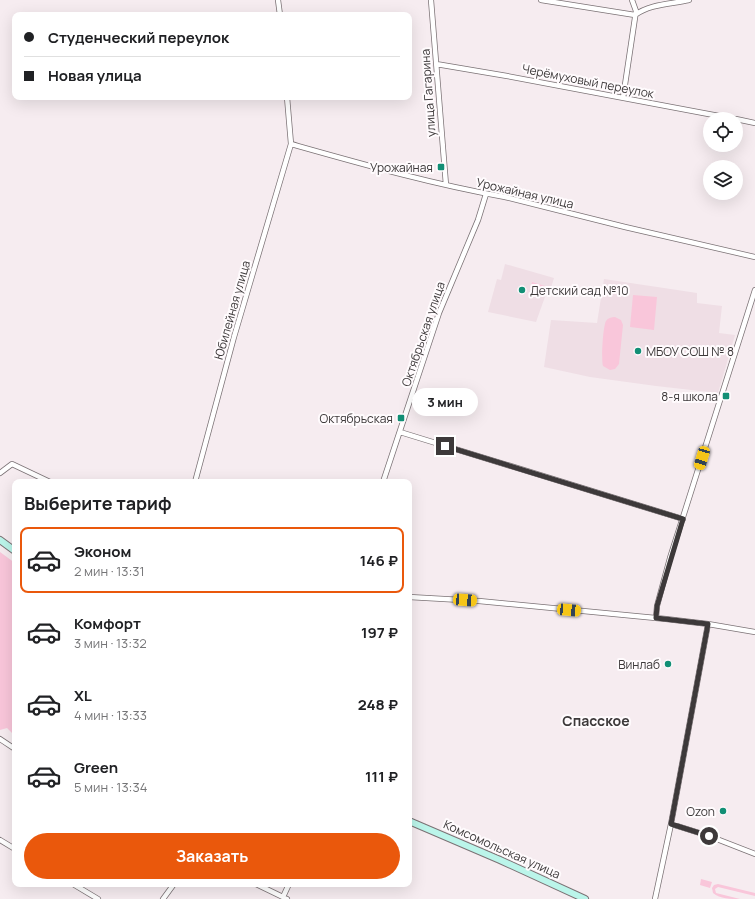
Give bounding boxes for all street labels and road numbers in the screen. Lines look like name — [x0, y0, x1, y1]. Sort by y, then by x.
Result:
street label: улица Гагарина — [416, 48, 440, 138]
street label: Черёмуховый переулок — [521, 60, 656, 102]
street label: Урожайная улица — [475, 174, 575, 212]
street label: Юбилейная улица — [210, 258, 254, 362]
street label: Октябрьская улица — [397, 279, 449, 389]
street label: Комсомольская улица — [441, 816, 563, 882]

